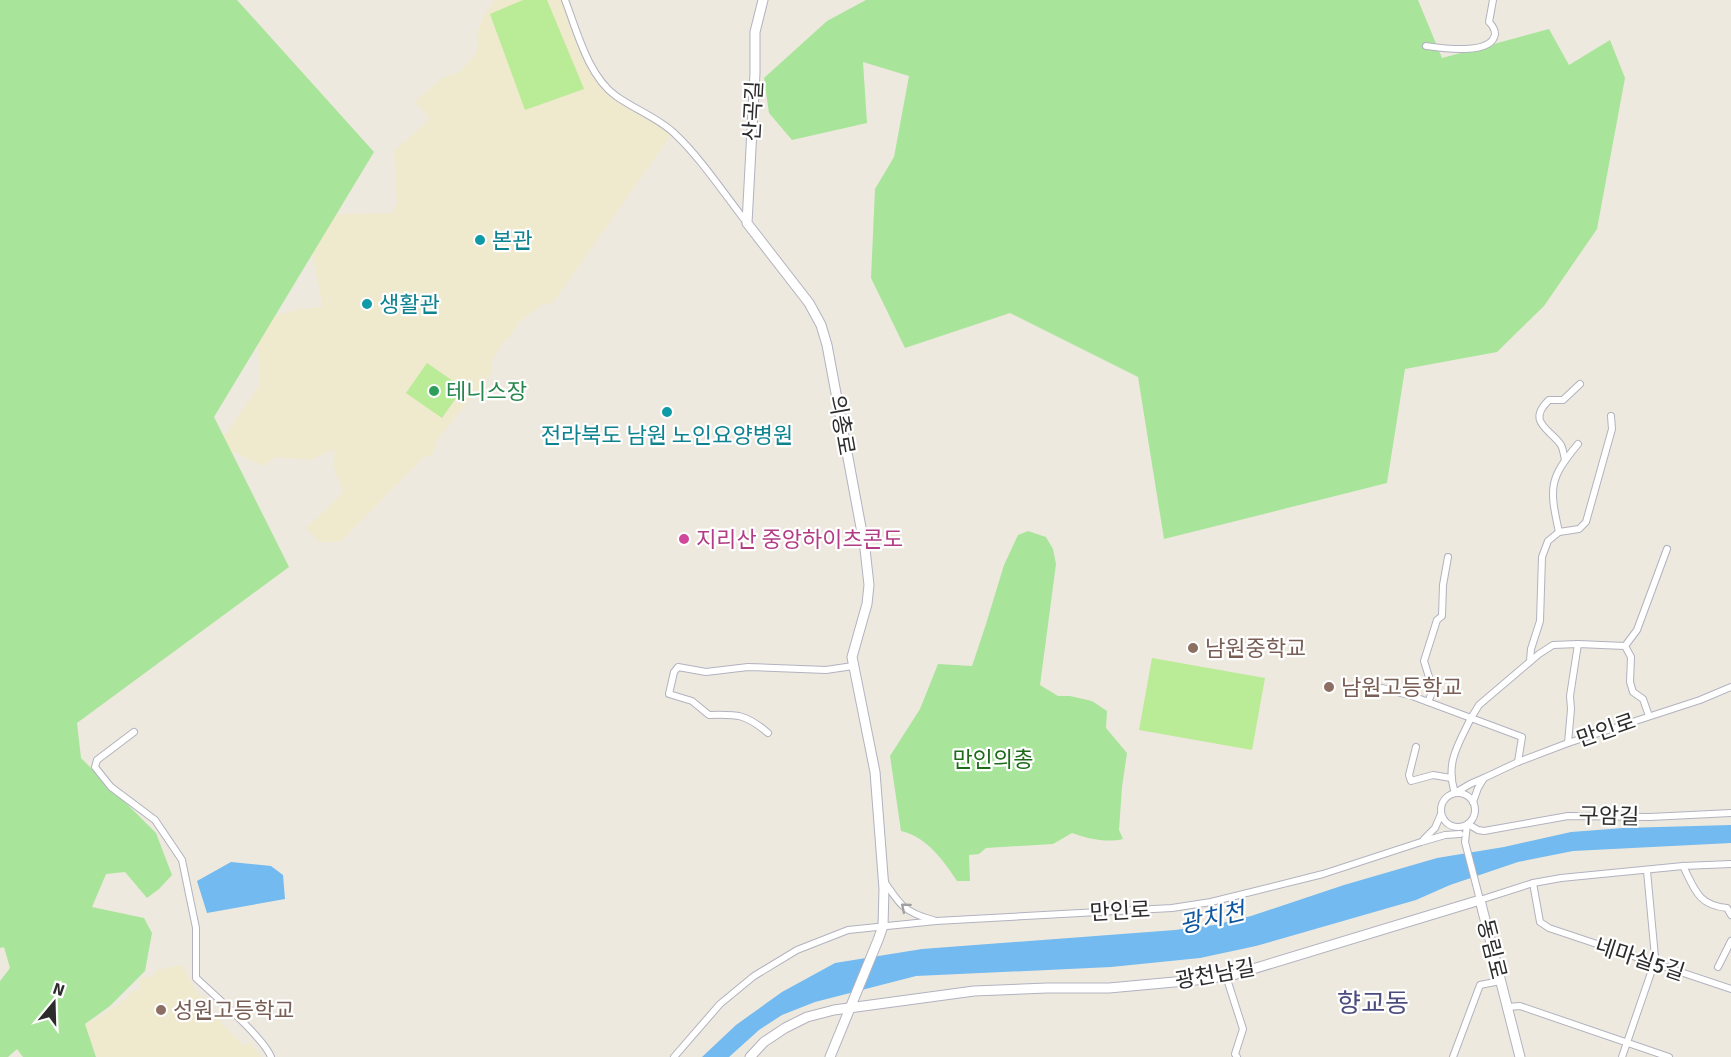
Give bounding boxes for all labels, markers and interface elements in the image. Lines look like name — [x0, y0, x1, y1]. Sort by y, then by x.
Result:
street label: 산곡길 — [738, 80, 768, 142]
place label: 본관 — [492, 227, 532, 254]
marker: 본관 — [473, 233, 487, 247]
place label: 생활관 — [379, 291, 440, 318]
marker: 생활관 — [360, 297, 374, 311]
place label: 테니스장 — [446, 378, 527, 405]
marker: 테니스장 — [427, 384, 441, 398]
street label: 의총로 — [823, 393, 861, 457]
marker: 전라북도 남원 노인요양병원 — [660, 405, 674, 419]
place label: 전라북도 남원 노인요양병원 — [541, 422, 793, 449]
place label: 지리산 중앙하이츠콘도 — [696, 526, 903, 553]
marker: 지리산 중앙하이츠콘도 — [677, 532, 691, 546]
place label: 남원중학교 — [1205, 635, 1306, 662]
marker: 남원중학교 — [1186, 641, 1200, 655]
place label: 남원고등학교 — [1341, 674, 1462, 701]
marker: 남원고등학교 — [1322, 680, 1336, 694]
street label: 만인로 — [1573, 707, 1639, 753]
park label: 만인의총 — [953, 746, 1033, 773]
street label: 구암길 — [1578, 802, 1640, 830]
water label: 광치천 — [1176, 895, 1250, 940]
street label: 만인로 — [1089, 896, 1151, 926]
one-way arrow — [902, 903, 912, 914]
street label: 동림로 — [1472, 916, 1512, 982]
street label: 네마실5길 — [1592, 932, 1688, 986]
street label: 광천남길 — [1173, 954, 1257, 994]
north arrow — [24, 973, 84, 1033]
text: N — [50, 978, 67, 1001]
district label: 향교동 — [1337, 988, 1409, 1020]
place label: 성원고등학교 — [173, 997, 294, 1024]
marker: 성원고등학교 — [154, 1003, 168, 1017]

